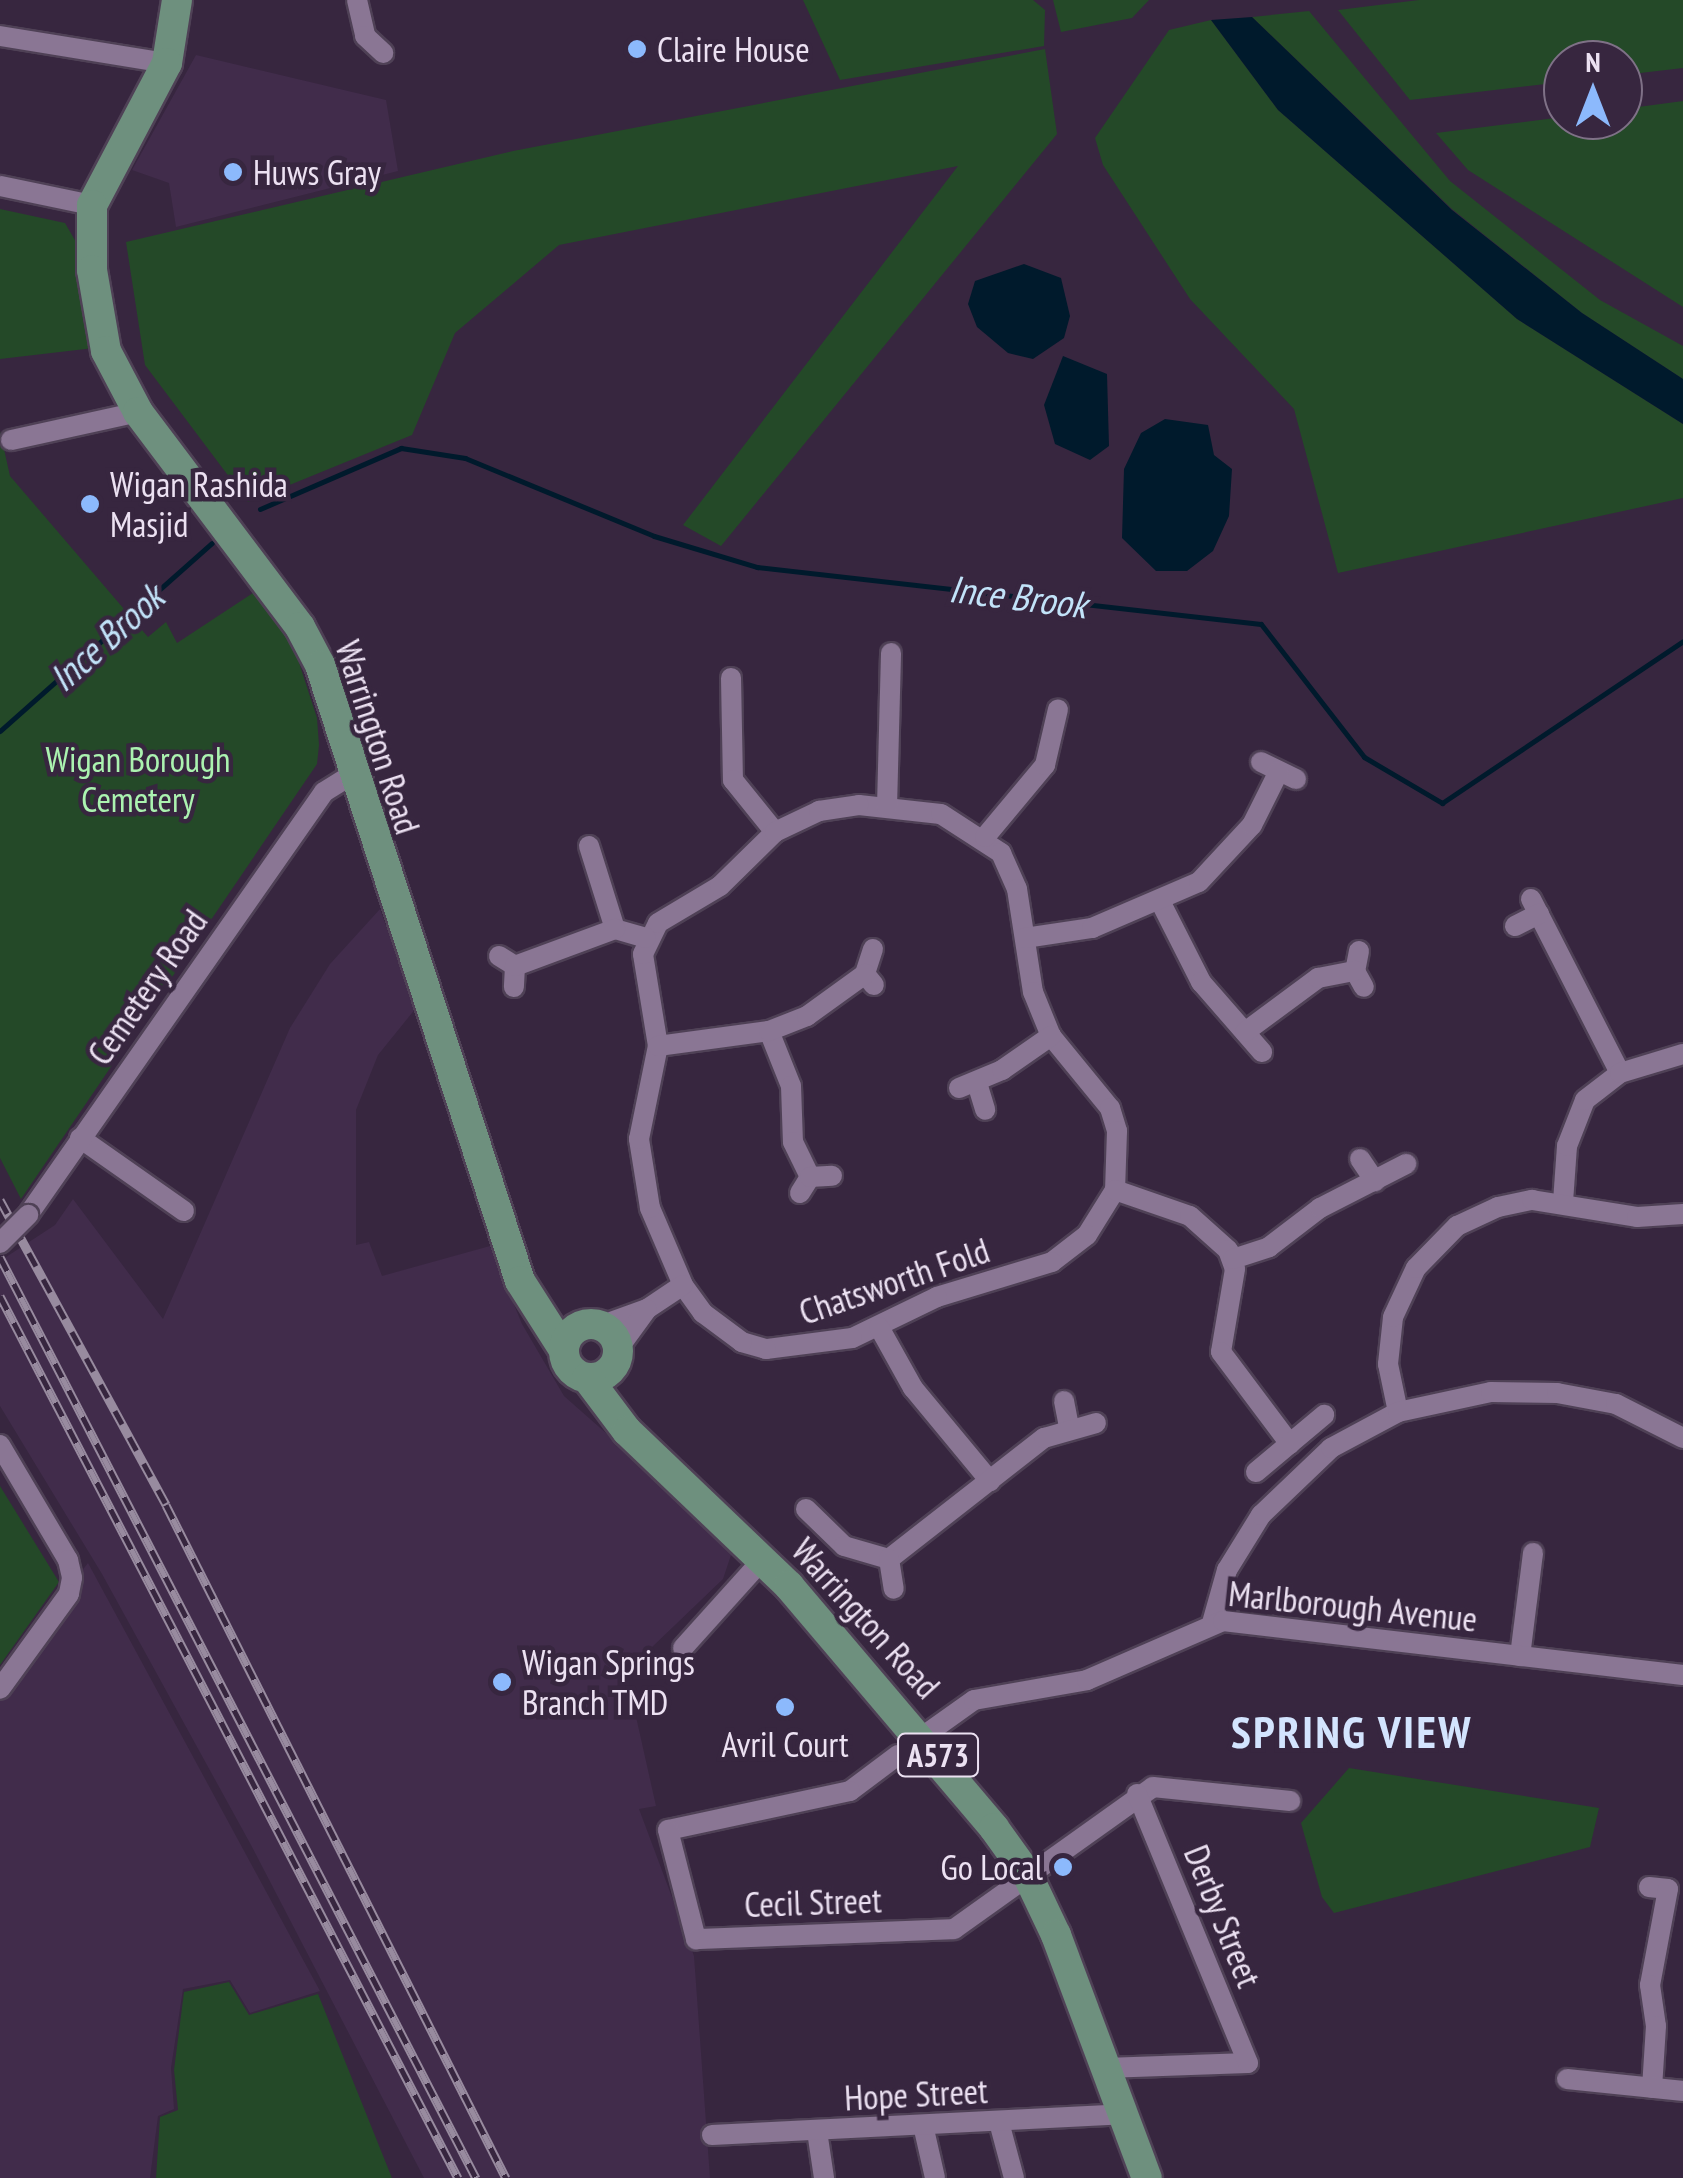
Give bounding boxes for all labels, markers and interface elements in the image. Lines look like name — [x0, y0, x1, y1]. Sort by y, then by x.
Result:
place label: Claire House — [657, 28, 810, 70]
marker: Claire House — [626, 38, 648, 60]
north arrow — [1543, 40, 1643, 140]
text: N — [1585, 43, 1601, 80]
place label: Huws Gray — [253, 151, 381, 193]
marker: Huws Gray — [222, 161, 244, 183]
place label: Wigan Rashida Masjid — [110, 463, 288, 545]
marker: Wigan Rashida Masjid — [79, 493, 101, 515]
water label: Ince Brook — [947, 565, 1089, 627]
water label: Ince Brook — [39, 574, 173, 700]
street label: Warrington Road — [327, 635, 429, 839]
park label: Wigan Borough Cemetery — [45, 738, 231, 820]
street label: Cemetery Road — [78, 901, 216, 1073]
street label: Chatsworth Fold — [794, 1229, 994, 1333]
street label: Warrington Road — [783, 1529, 949, 1707]
street label: Marlborough Avenue — [1226, 1572, 1480, 1640]
place label: Wigan Springs Branch TMD — [522, 1641, 695, 1723]
marker: Wigan Springs Branch TMD — [491, 1671, 513, 1693]
marker: Avril Court — [774, 1696, 796, 1718]
district label: SPRING VIEW — [1230, 1705, 1474, 1759]
place label: Avril Court — [721, 1723, 849, 1765]
road number: A573 — [896, 1728, 980, 1782]
street label: Derby Street — [1175, 1838, 1271, 1994]
place label: Go Local — [941, 1846, 1043, 1888]
marker: Go Local — [1052, 1856, 1074, 1878]
street label: Cecil Street — [744, 1879, 882, 1925]
street label: Hope Street — [843, 2069, 989, 2119]

